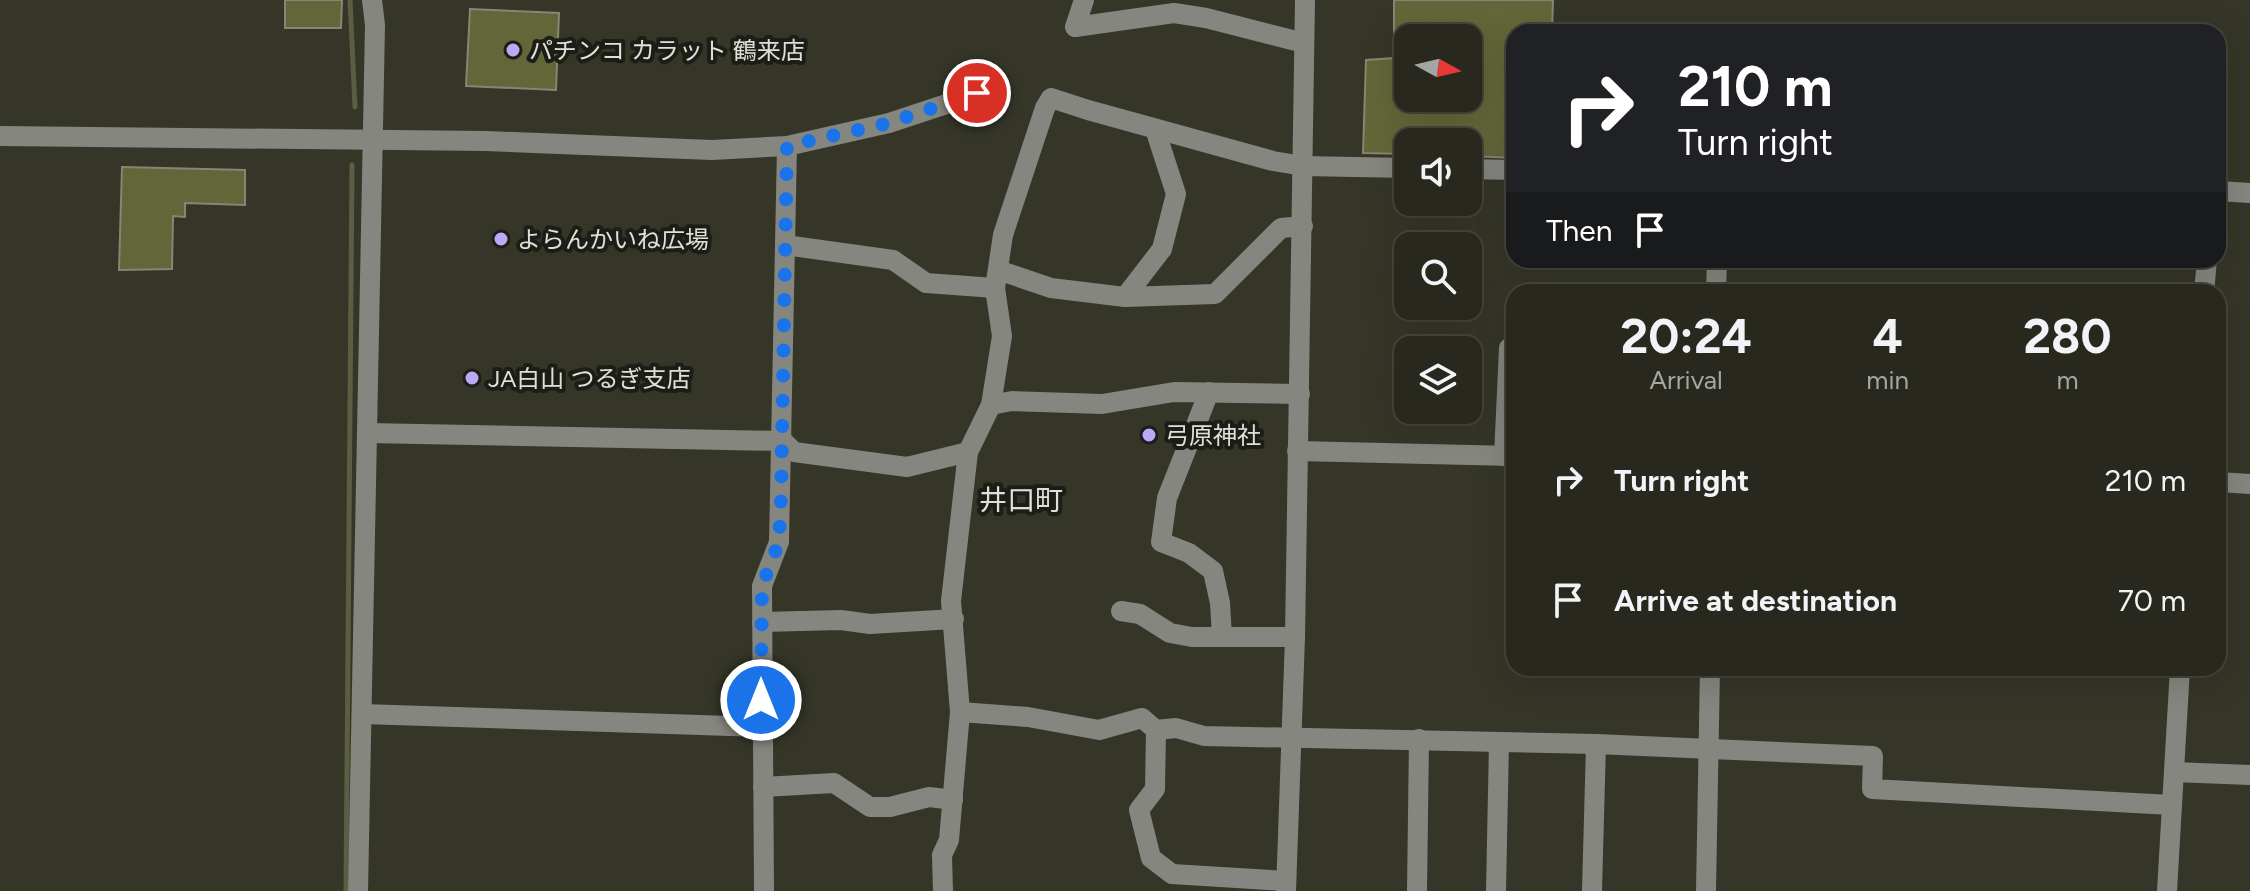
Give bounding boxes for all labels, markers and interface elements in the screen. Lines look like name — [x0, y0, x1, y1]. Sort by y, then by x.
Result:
north arrow — [1394, 24, 1482, 112]
map controls — [1394, 24, 1482, 424]
place label: パチンコ カラット 鶴来店 — [529, 36, 805, 65]
marker: パチンコ カラット 鶴来店 — [504, 41, 522, 59]
text: 210 m — [1678, 53, 1833, 120]
icon: right — [1546, 56, 1650, 160]
pin — [943, 59, 1011, 127]
icon: arrive — [955, 71, 999, 115]
text: Turn right — [1678, 121, 1833, 164]
button: sound — [1394, 128, 1482, 216]
icon: arrive — [1628, 208, 1672, 252]
text: Then — [1546, 212, 1612, 249]
place label: よらんかいね広場 — [517, 225, 709, 254]
marker: よらんかいね広場 — [492, 230, 510, 248]
button: search — [1394, 232, 1482, 320]
text: 20:24 — [1620, 307, 1752, 365]
text: 4 — [1872, 307, 1903, 365]
text: 280 — [2023, 307, 2112, 365]
button: layers — [1394, 336, 1482, 424]
place label: JA白山 つるぎ支店 — [488, 364, 691, 393]
text: Arrival — [1649, 364, 1723, 396]
text: min — [1866, 364, 1909, 396]
text: m — [2056, 364, 2079, 396]
marker: JA白山 つるぎ支店 — [463, 369, 481, 387]
place label: 弓原神社 — [1165, 421, 1261, 450]
marker: 弓原神社 — [1140, 426, 1158, 444]
icon: right — [1546, 458, 1590, 502]
text: Turn right — [1614, 462, 1749, 499]
text: 210 m — [2105, 462, 2186, 499]
district label: 井口町 — [979, 483, 1063, 517]
icon: arrive — [1546, 578, 1590, 622]
text: Arrive at destination — [1614, 582, 1897, 619]
text: 70 m — [2118, 582, 2186, 619]
position arrow — [719, 658, 803, 742]

